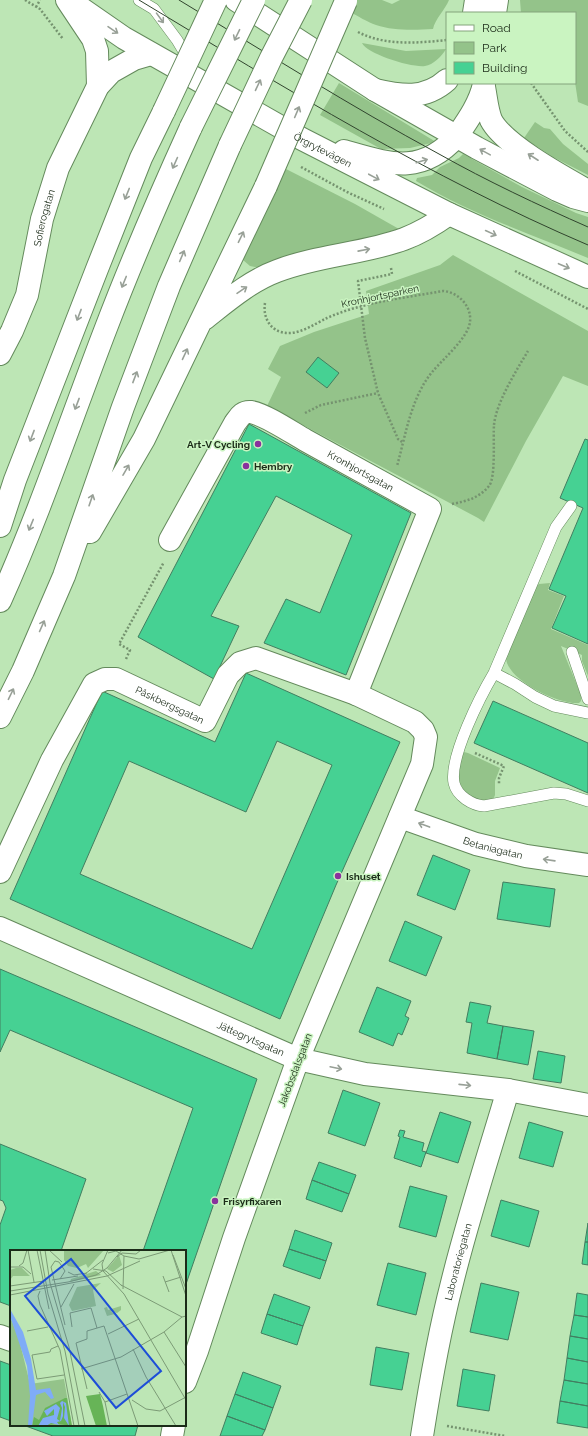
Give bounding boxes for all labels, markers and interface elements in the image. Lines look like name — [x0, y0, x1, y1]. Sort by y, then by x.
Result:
one-way arrow — [156, 12, 164, 23]
legend — [446, 12, 576, 84]
text: Road — [482, 21, 511, 35]
one-way arrow — [107, 26, 118, 34]
one-way arrow — [233, 29, 240, 41]
text: Park — [482, 41, 507, 55]
text: Building — [482, 61, 528, 75]
one-way arrow — [255, 79, 262, 91]
one-way arrow — [294, 106, 302, 118]
street label: Örgrytevägen — [292, 130, 354, 169]
one-way arrow — [479, 148, 491, 156]
one-way arrow — [528, 153, 539, 161]
one-way arrow — [171, 156, 178, 168]
one-way arrow — [415, 157, 428, 164]
one-way arrow — [368, 173, 380, 181]
one-way arrow — [122, 187, 130, 199]
street label: Sofierogatan — [31, 188, 57, 247]
one-way arrow — [485, 230, 497, 238]
one-way arrow — [238, 231, 245, 243]
one-way arrow — [357, 245, 370, 253]
one-way arrow — [179, 251, 186, 263]
one-way arrow — [558, 263, 570, 271]
one-way arrow — [120, 276, 128, 288]
street label: Kronhjortsparken — [340, 282, 420, 310]
one-way arrow — [236, 286, 248, 294]
one-way arrow — [75, 308, 83, 320]
one-way arrow — [182, 348, 189, 360]
one-way arrow — [131, 372, 139, 384]
one-way arrow — [73, 397, 81, 409]
one-way arrow — [28, 430, 36, 442]
place label: Art-V Cycling — [187, 439, 250, 450]
marker: Art-V Cycling — [253, 439, 263, 449]
street label: Kronhjortsgatan — [326, 448, 396, 493]
marker: Hembry — [241, 461, 251, 471]
place label: Hembry — [254, 461, 293, 472]
one-way arrow — [123, 464, 131, 476]
one-way arrow — [88, 493, 95, 506]
one-way arrow — [27, 519, 35, 531]
one-way arrow — [39, 620, 46, 632]
street label: Påskbergsgatan — [134, 684, 206, 725]
one-way arrow — [8, 688, 15, 700]
one-way arrow — [419, 821, 431, 829]
street label: Betaniagatan — [462, 834, 524, 861]
one-way arrow — [543, 856, 556, 864]
marker: Ishuset — [333, 871, 343, 881]
place label: Ishuset — [346, 871, 381, 882]
street label: Jättegrytsgatan — [216, 1019, 286, 1058]
street label: Jakobsdalsgatan — [276, 1032, 314, 1108]
one-way arrow — [329, 1064, 342, 1072]
one-way arrow — [458, 1082, 471, 1089]
marker: Frisyrfixaren — [210, 1196, 220, 1206]
place label: Frisyrfixaren — [223, 1196, 282, 1207]
street label: Laboratoriegatan — [442, 1222, 473, 1301]
inset map — [10, 1250, 186, 1426]

